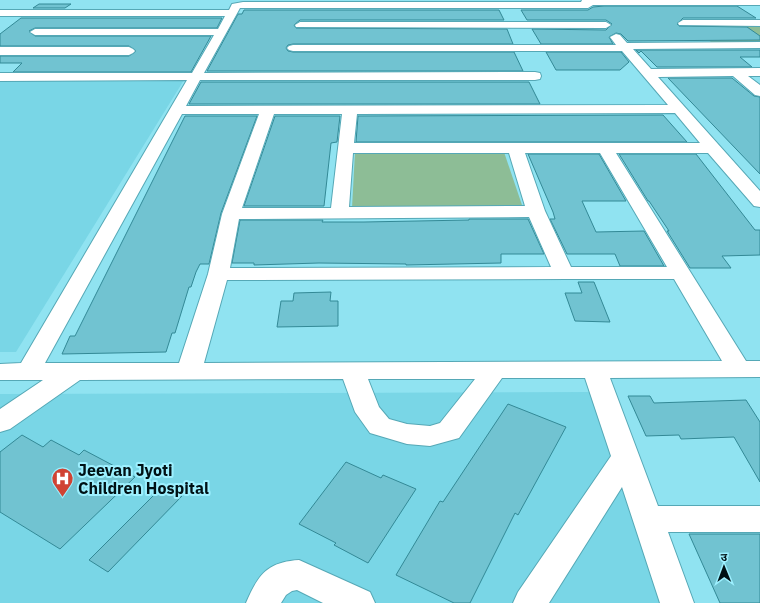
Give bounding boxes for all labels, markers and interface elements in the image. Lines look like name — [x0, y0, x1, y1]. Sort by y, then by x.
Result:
place label: Jeevan Jyoti Children Hospital — [78, 460, 209, 498]
hospital icon: Jeevan Jyoti Children Hospital — [50, 466, 76, 499]
north arrow — [704, 547, 744, 587]
text: उ — [720, 550, 728, 564]

